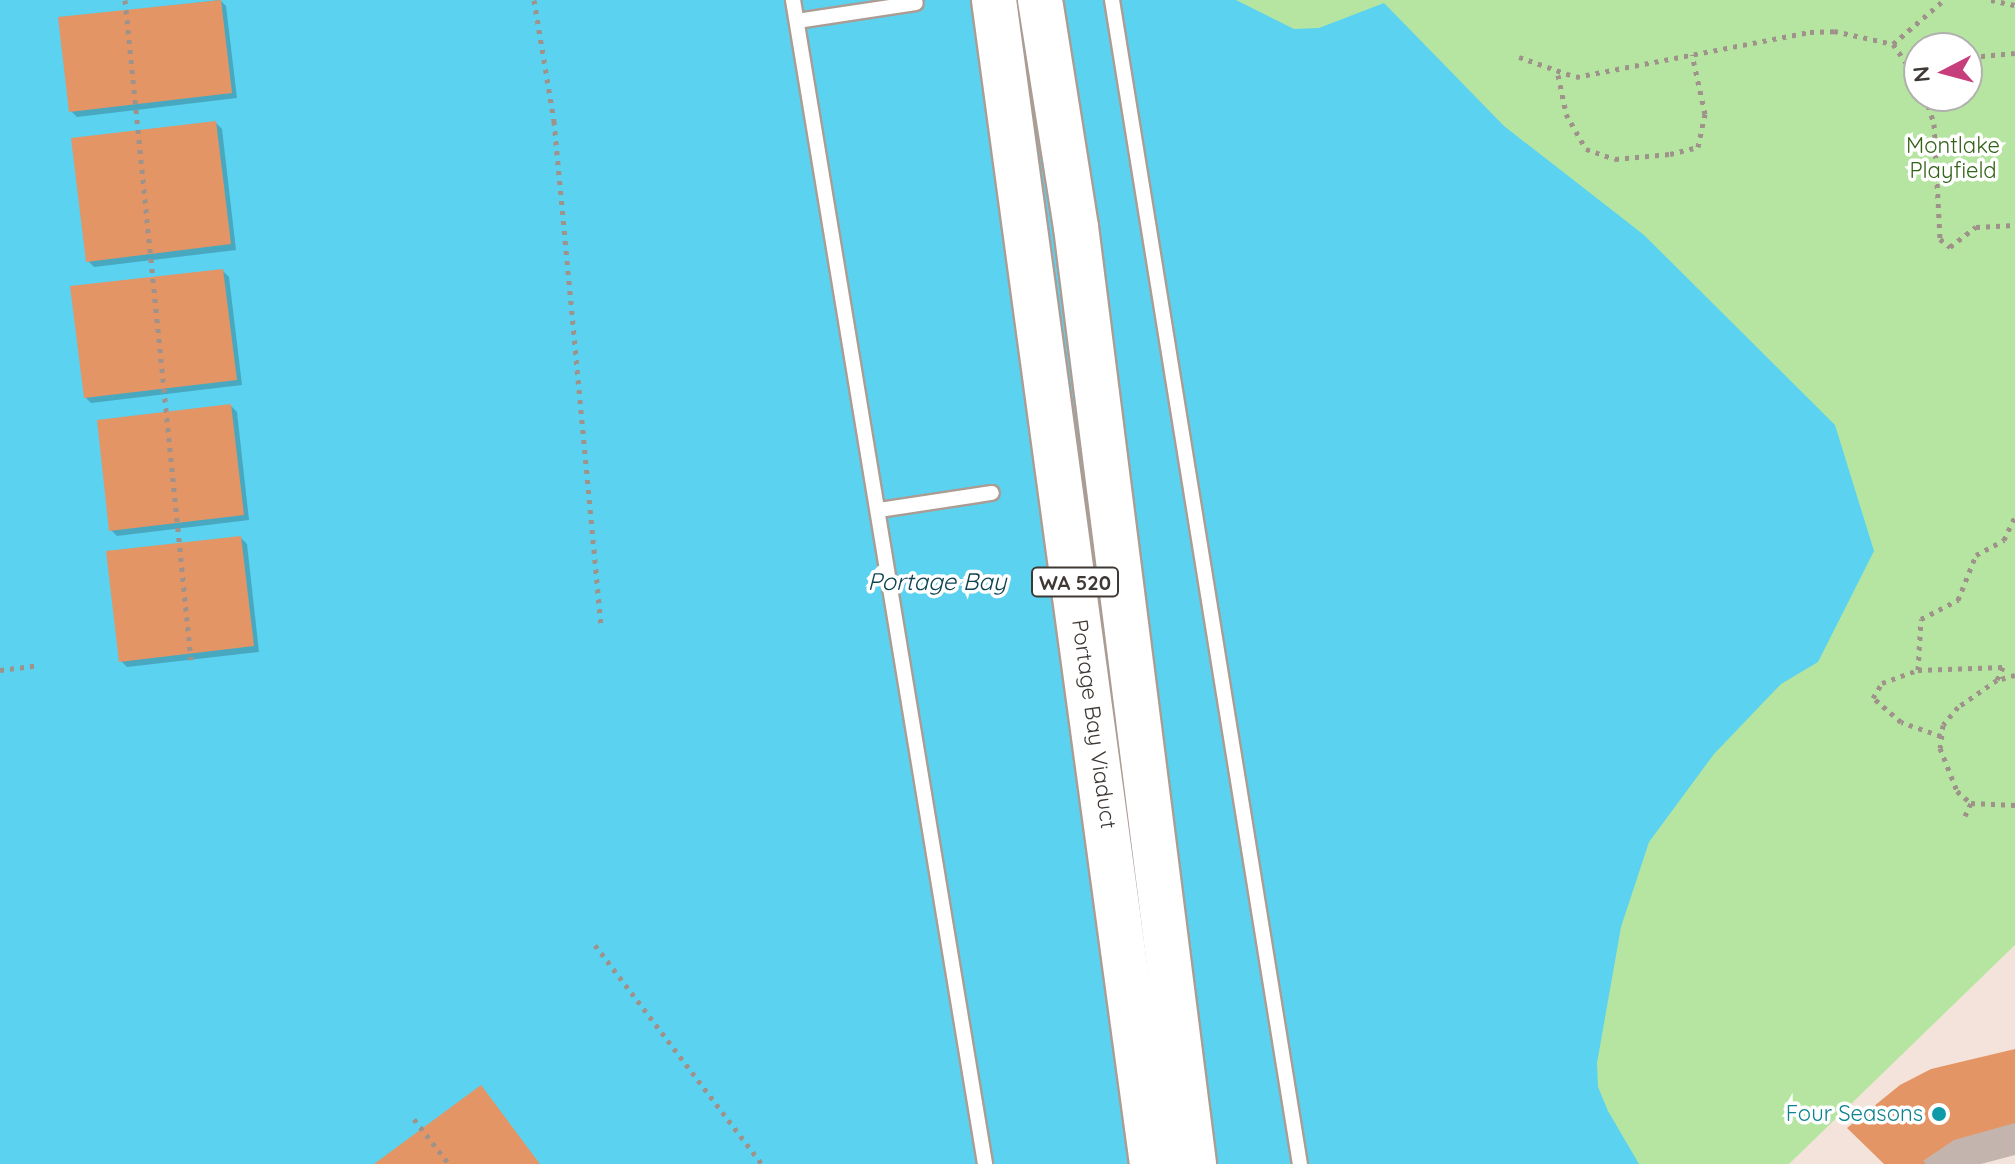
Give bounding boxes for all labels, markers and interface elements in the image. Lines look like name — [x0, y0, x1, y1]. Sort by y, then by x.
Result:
north arrow — [1903, 32, 1983, 112]
text: N — [1906, 65, 1936, 84]
park label: Montlake Playfield — [1906, 132, 2000, 184]
road number: WA 520 — [1031, 566, 1119, 598]
water label: Portage Bay — [868, 568, 1006, 596]
street label: Portage Bay Viaduct — [1066, 618, 1122, 830]
place label: Four Seasons — [1786, 1101, 1923, 1127]
marker: Four Seasons — [1930, 1105, 1948, 1123]

